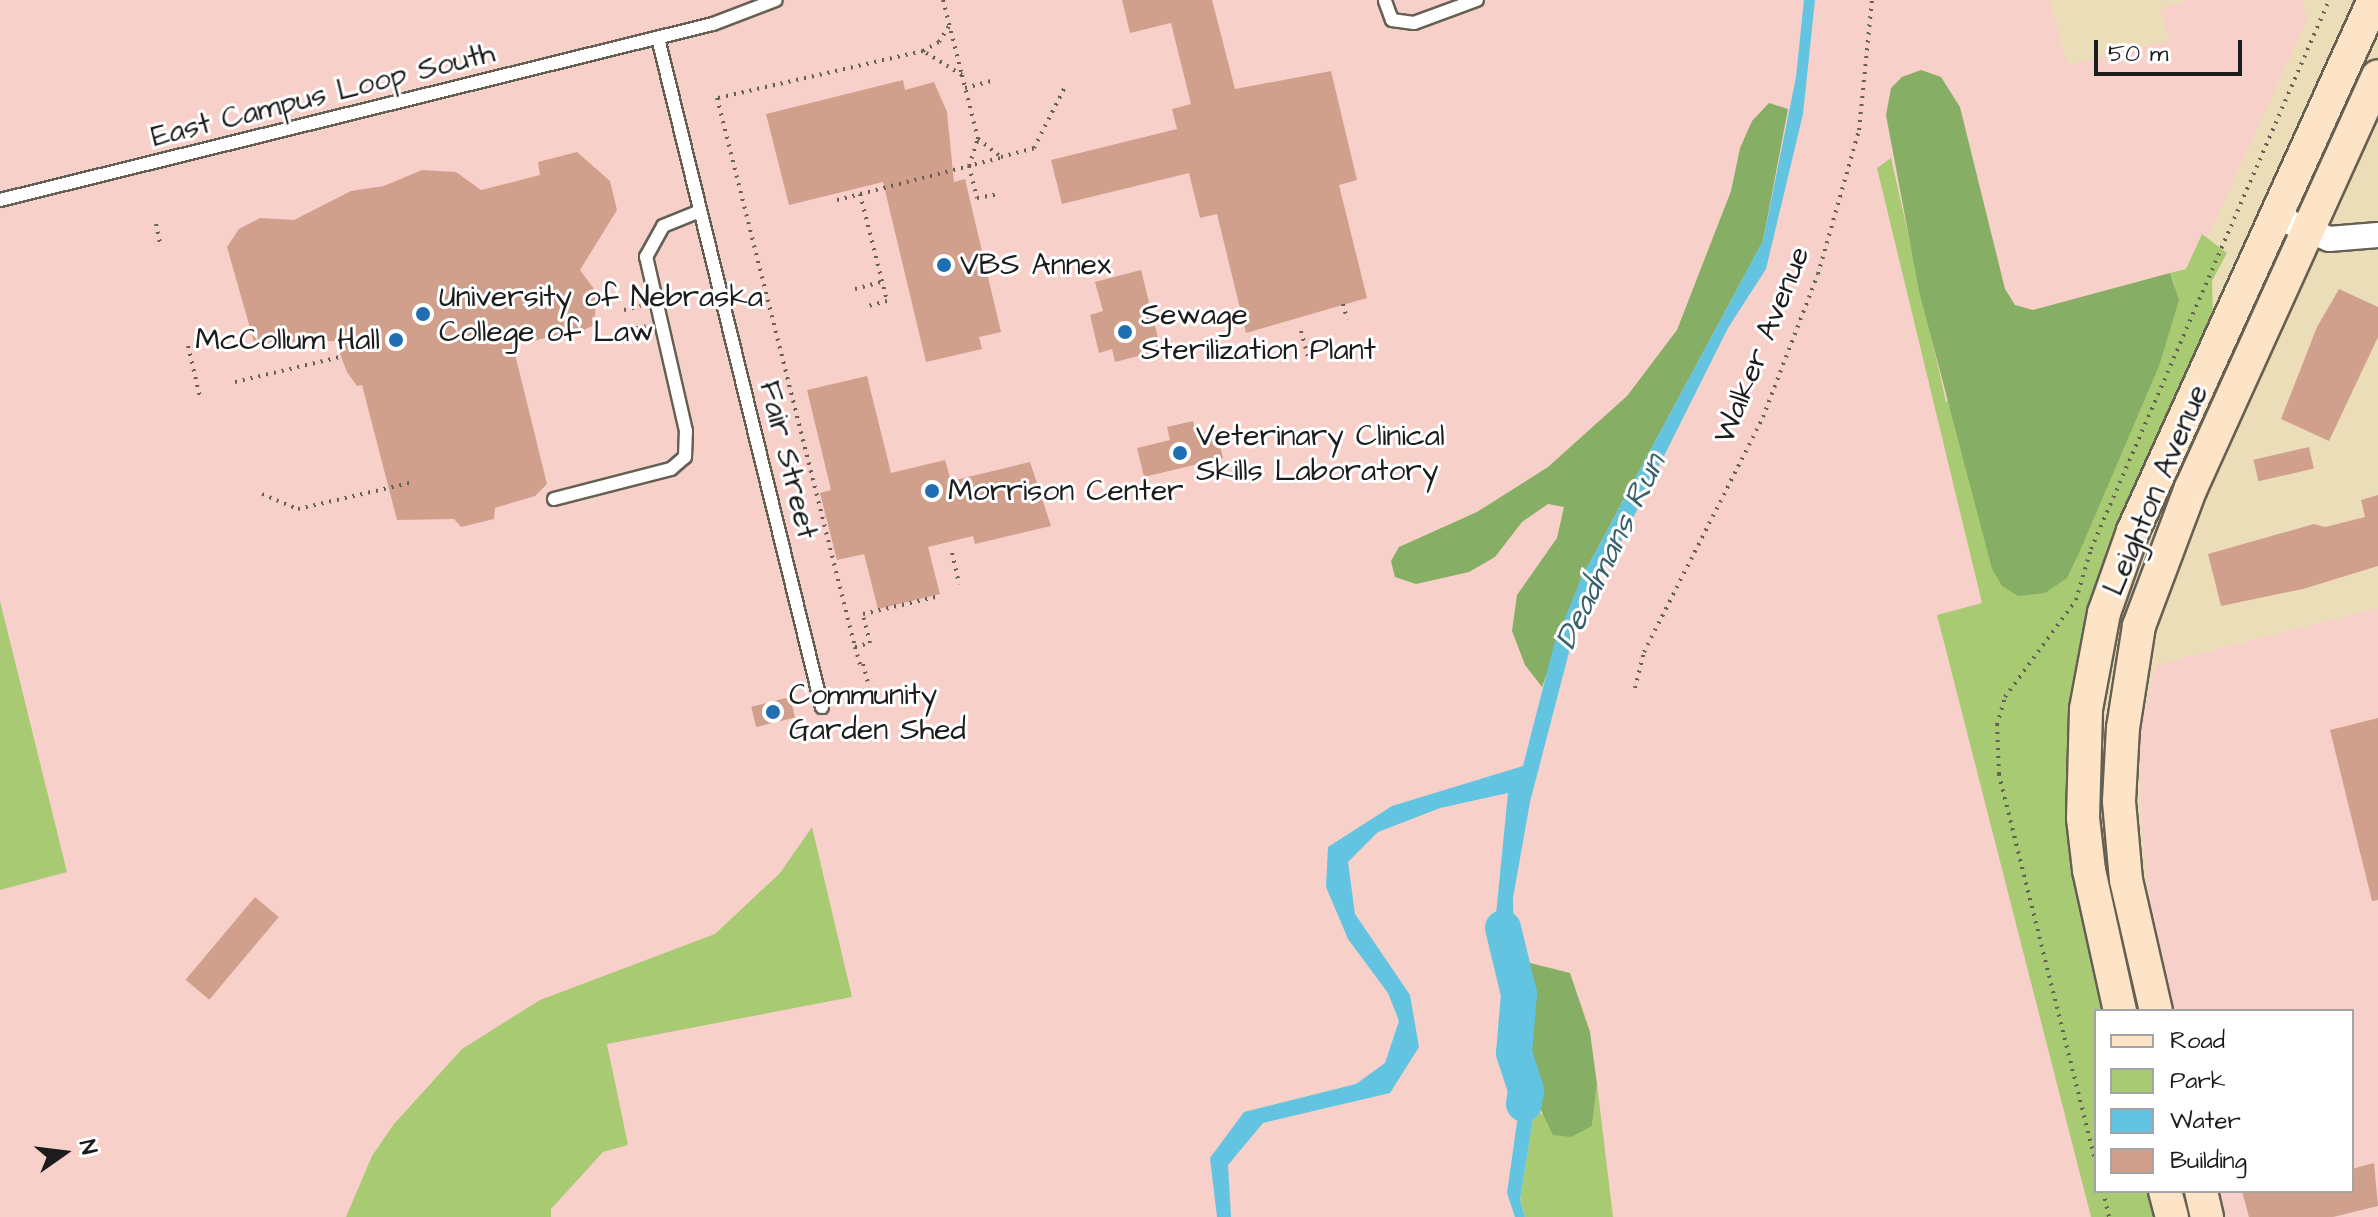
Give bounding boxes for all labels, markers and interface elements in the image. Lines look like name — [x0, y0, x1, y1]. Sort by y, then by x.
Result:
scale bar — [2098, 24, 2246, 74]
street label: East Campus Loop South — [148, 35, 498, 155]
text: 50 m — [2108, 37, 2168, 71]
street label: Walker Avenue — [1706, 241, 1818, 449]
place label: VBS Annex — [960, 247, 1111, 283]
marker: VBS Annex — [935, 256, 953, 274]
place label: University of Nebraska College of Law — [439, 279, 763, 350]
place label: Sewage Sterilization Plant — [1141, 297, 1376, 368]
marker: University of Nebraska College of Law — [414, 305, 432, 323]
place label: McCollum Hall — [195, 322, 380, 358]
marker: Sewage Sterilization Plant — [1116, 323, 1134, 341]
marker: McCollum Hall — [387, 331, 405, 349]
street label: Fair Street — [751, 377, 825, 543]
street label: Leighton Avenue — [2095, 379, 2217, 601]
place label: Veterinary Clinical Skills Laboratory — [1196, 418, 1445, 488]
marker: Veterinary Clinical Skills Laboratory — [1171, 444, 1189, 462]
water label: Deadmans Run — [1547, 448, 1675, 656]
place label: Morrison Center — [948, 473, 1184, 509]
marker: Morrison Center — [923, 482, 941, 500]
place label: Community Garden Shed — [789, 677, 966, 748]
marker: Community Garden Shed — [764, 703, 782, 721]
legend — [2094, 1009, 2354, 1193]
text: Road — [2170, 1024, 2225, 1058]
text: Park — [2170, 1064, 2226, 1098]
text: Water — [2170, 1104, 2241, 1138]
north arrow — [24, 1113, 104, 1193]
text: N — [71, 1137, 104, 1158]
text: Building — [2170, 1144, 2247, 1178]

